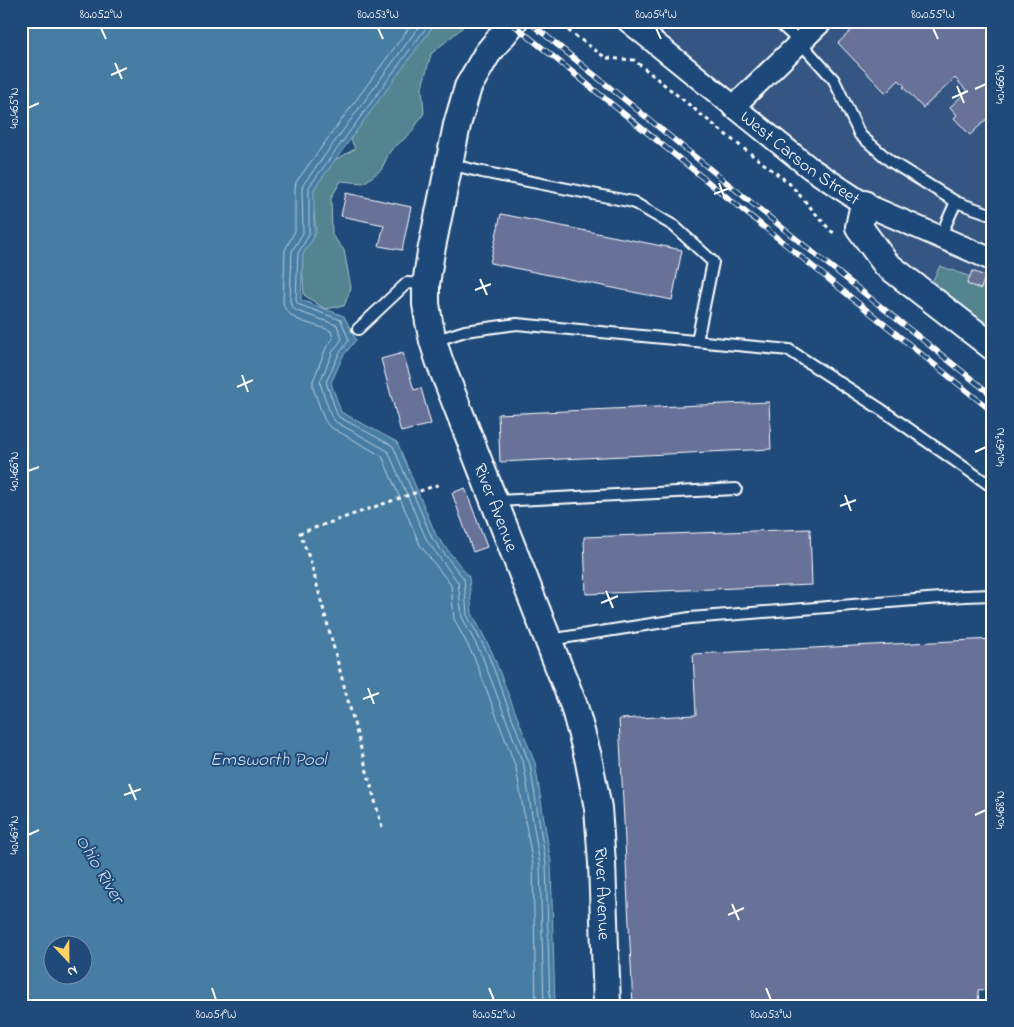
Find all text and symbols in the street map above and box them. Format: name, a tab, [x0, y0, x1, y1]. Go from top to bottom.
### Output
text: 80.052°W	[80, 6, 122, 24]
text: 80.053°W	[357, 6, 399, 24]
text: 80.054°W	[635, 6, 677, 24]
text: 80.055°W	[911, 6, 955, 24]
text: 40.466°N	[992, 64, 1010, 104]
text: 40.465°N	[6, 88, 24, 128]
street label: West Carson Street	[734, 105, 865, 213]
text: 40.467°N	[992, 427, 1010, 467]
text: 40.466°N	[6, 451, 24, 491]
street label: River Avenue	[466, 460, 524, 557]
water label: Emsworth Pool	[210, 747, 329, 774]
text: 40.468°N	[992, 791, 1010, 829]
text: 40.467°N	[6, 815, 24, 855]
water label: Ohio River	[68, 830, 131, 911]
street label: River Avenue	[586, 847, 616, 941]
north arrow	[42, 934, 92, 984]
text: N	[64, 959, 81, 982]
text: 80.051°W	[196, 1006, 236, 1024]
text: 80.052°W	[473, 1006, 515, 1024]
text: 80.053°W	[750, 1006, 792, 1024]

